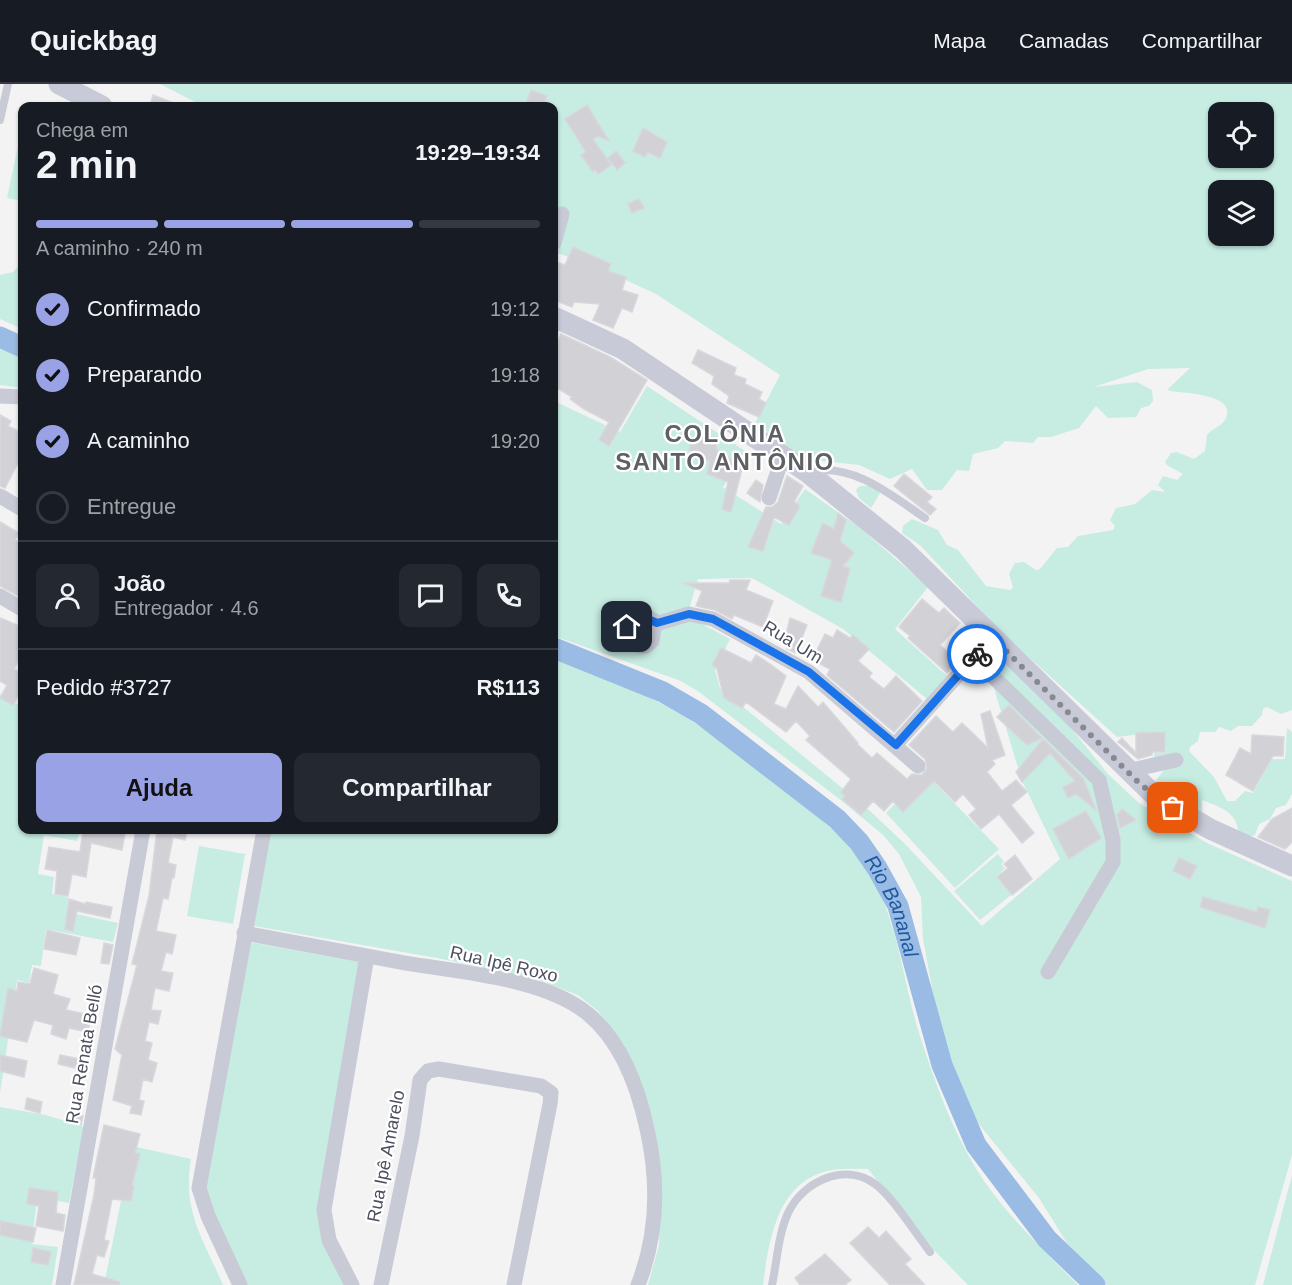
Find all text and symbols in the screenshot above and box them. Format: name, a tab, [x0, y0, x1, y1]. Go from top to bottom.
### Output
text: Quickbag	[30, 25, 158, 56]
text: Mapa	[933, 29, 986, 52]
text: Camadas	[1019, 29, 1109, 52]
text: Compartilhar	[1142, 29, 1262, 52]
map controls	[1208, 102, 1274, 246]
button: locate	[1208, 102, 1274, 168]
text: Chega em	[36, 119, 128, 141]
text: 19:29–19:34	[415, 140, 540, 165]
text: 2 min	[36, 143, 138, 186]
button: layers	[1208, 180, 1274, 246]
text: A caminho · 240 m	[36, 237, 203, 259]
icon: check	[36, 293, 69, 326]
text: Confirmado	[87, 296, 201, 321]
text: 19:12	[490, 298, 540, 320]
icon: check	[36, 359, 69, 392]
text: Preparando	[87, 362, 202, 387]
text: 19:18	[490, 364, 540, 386]
district label: COLÔNIA SANTO ANTÔNIO	[615, 420, 835, 475]
icon: check	[36, 425, 69, 458]
text: A caminho	[87, 428, 190, 453]
text: 19:20	[490, 430, 540, 452]
text: Entregue	[87, 494, 176, 519]
button: person	[36, 564, 99, 627]
button: chat	[399, 564, 462, 627]
button: phone	[477, 564, 540, 627]
text: João	[114, 571, 165, 596]
text: Entregador · 4.6	[114, 597, 259, 619]
pin	[601, 601, 652, 652]
icon: home	[610, 610, 643, 643]
street label: Rua Um	[760, 616, 826, 668]
courier	[947, 624, 1007, 684]
icon: bike	[961, 638, 994, 671]
text: Pedido #3727	[36, 675, 172, 700]
text: R$113	[476, 675, 540, 700]
button: Ajuda	[36, 753, 282, 822]
button: Compartilhar	[294, 753, 540, 822]
pin	[1147, 782, 1198, 833]
icon: bag	[1156, 791, 1189, 824]
water label: Rio Bananal	[860, 851, 923, 960]
street label: Rua Ipê Roxo	[448, 942, 560, 986]
street label: Rua Renata Belló	[62, 983, 106, 1125]
street label: Rua Ipê Amarelo	[363, 1088, 409, 1224]

